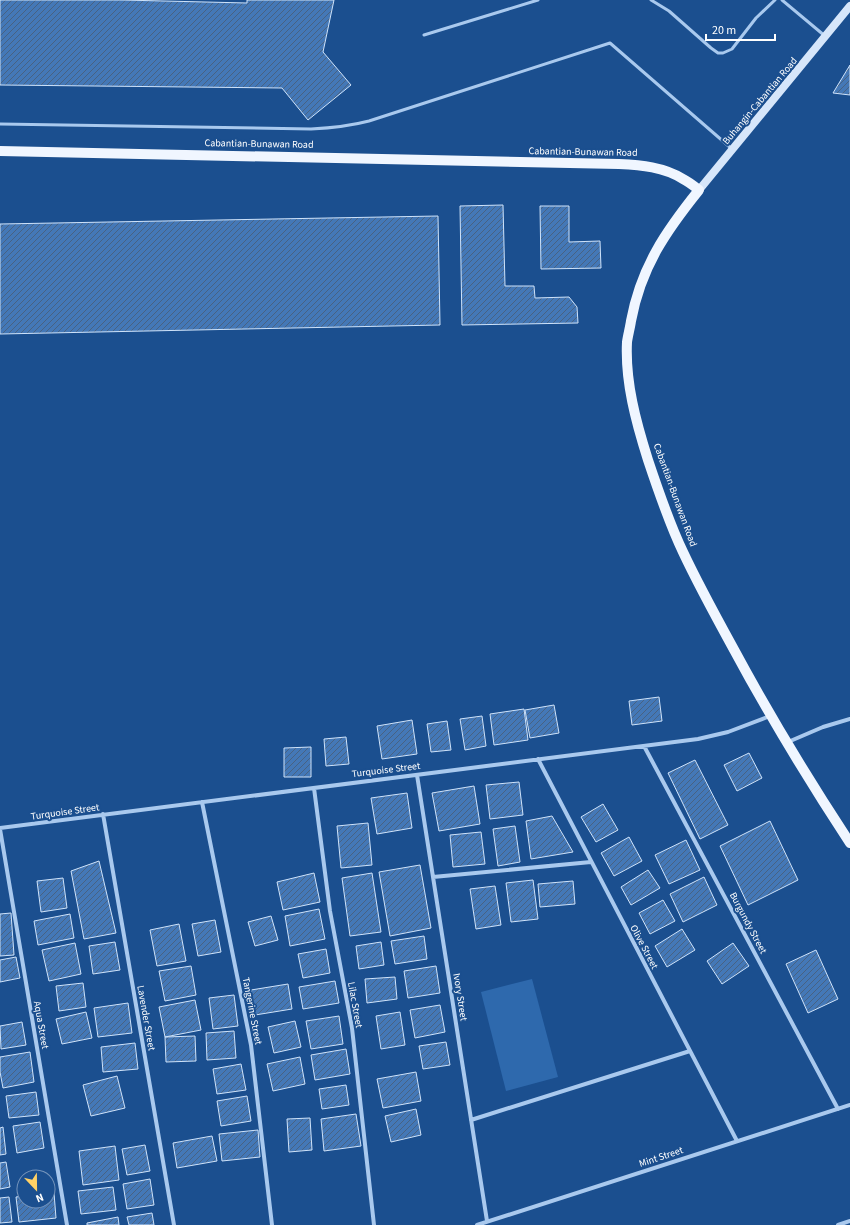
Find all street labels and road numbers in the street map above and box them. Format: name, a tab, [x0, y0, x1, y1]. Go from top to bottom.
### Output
street label: Buhangin-Cabantian Road	[719, 54, 801, 148]
street label: Cabantian-Bunawan Road	[204, 136, 314, 152]
street label: Cabantian-Bunawan Road	[528, 144, 638, 160]
street label: Cabantian-Bunawan Road	[650, 441, 700, 549]
street label: Turquoise Street	[351, 759, 422, 781]
street label: Turquoise Street	[30, 800, 101, 824]
street label: Burgundy Street	[726, 890, 770, 957]
street label: Olive Street	[626, 922, 662, 972]
street label: Ivory Street	[449, 972, 471, 1022]
street label: Tangerine Street	[239, 976, 266, 1047]
street label: Lilac Street	[344, 981, 366, 1030]
street label: Lavender Street	[133, 984, 159, 1052]
street label: Aqua Street	[30, 1000, 52, 1051]
street label: Mint Street	[637, 1143, 685, 1171]

